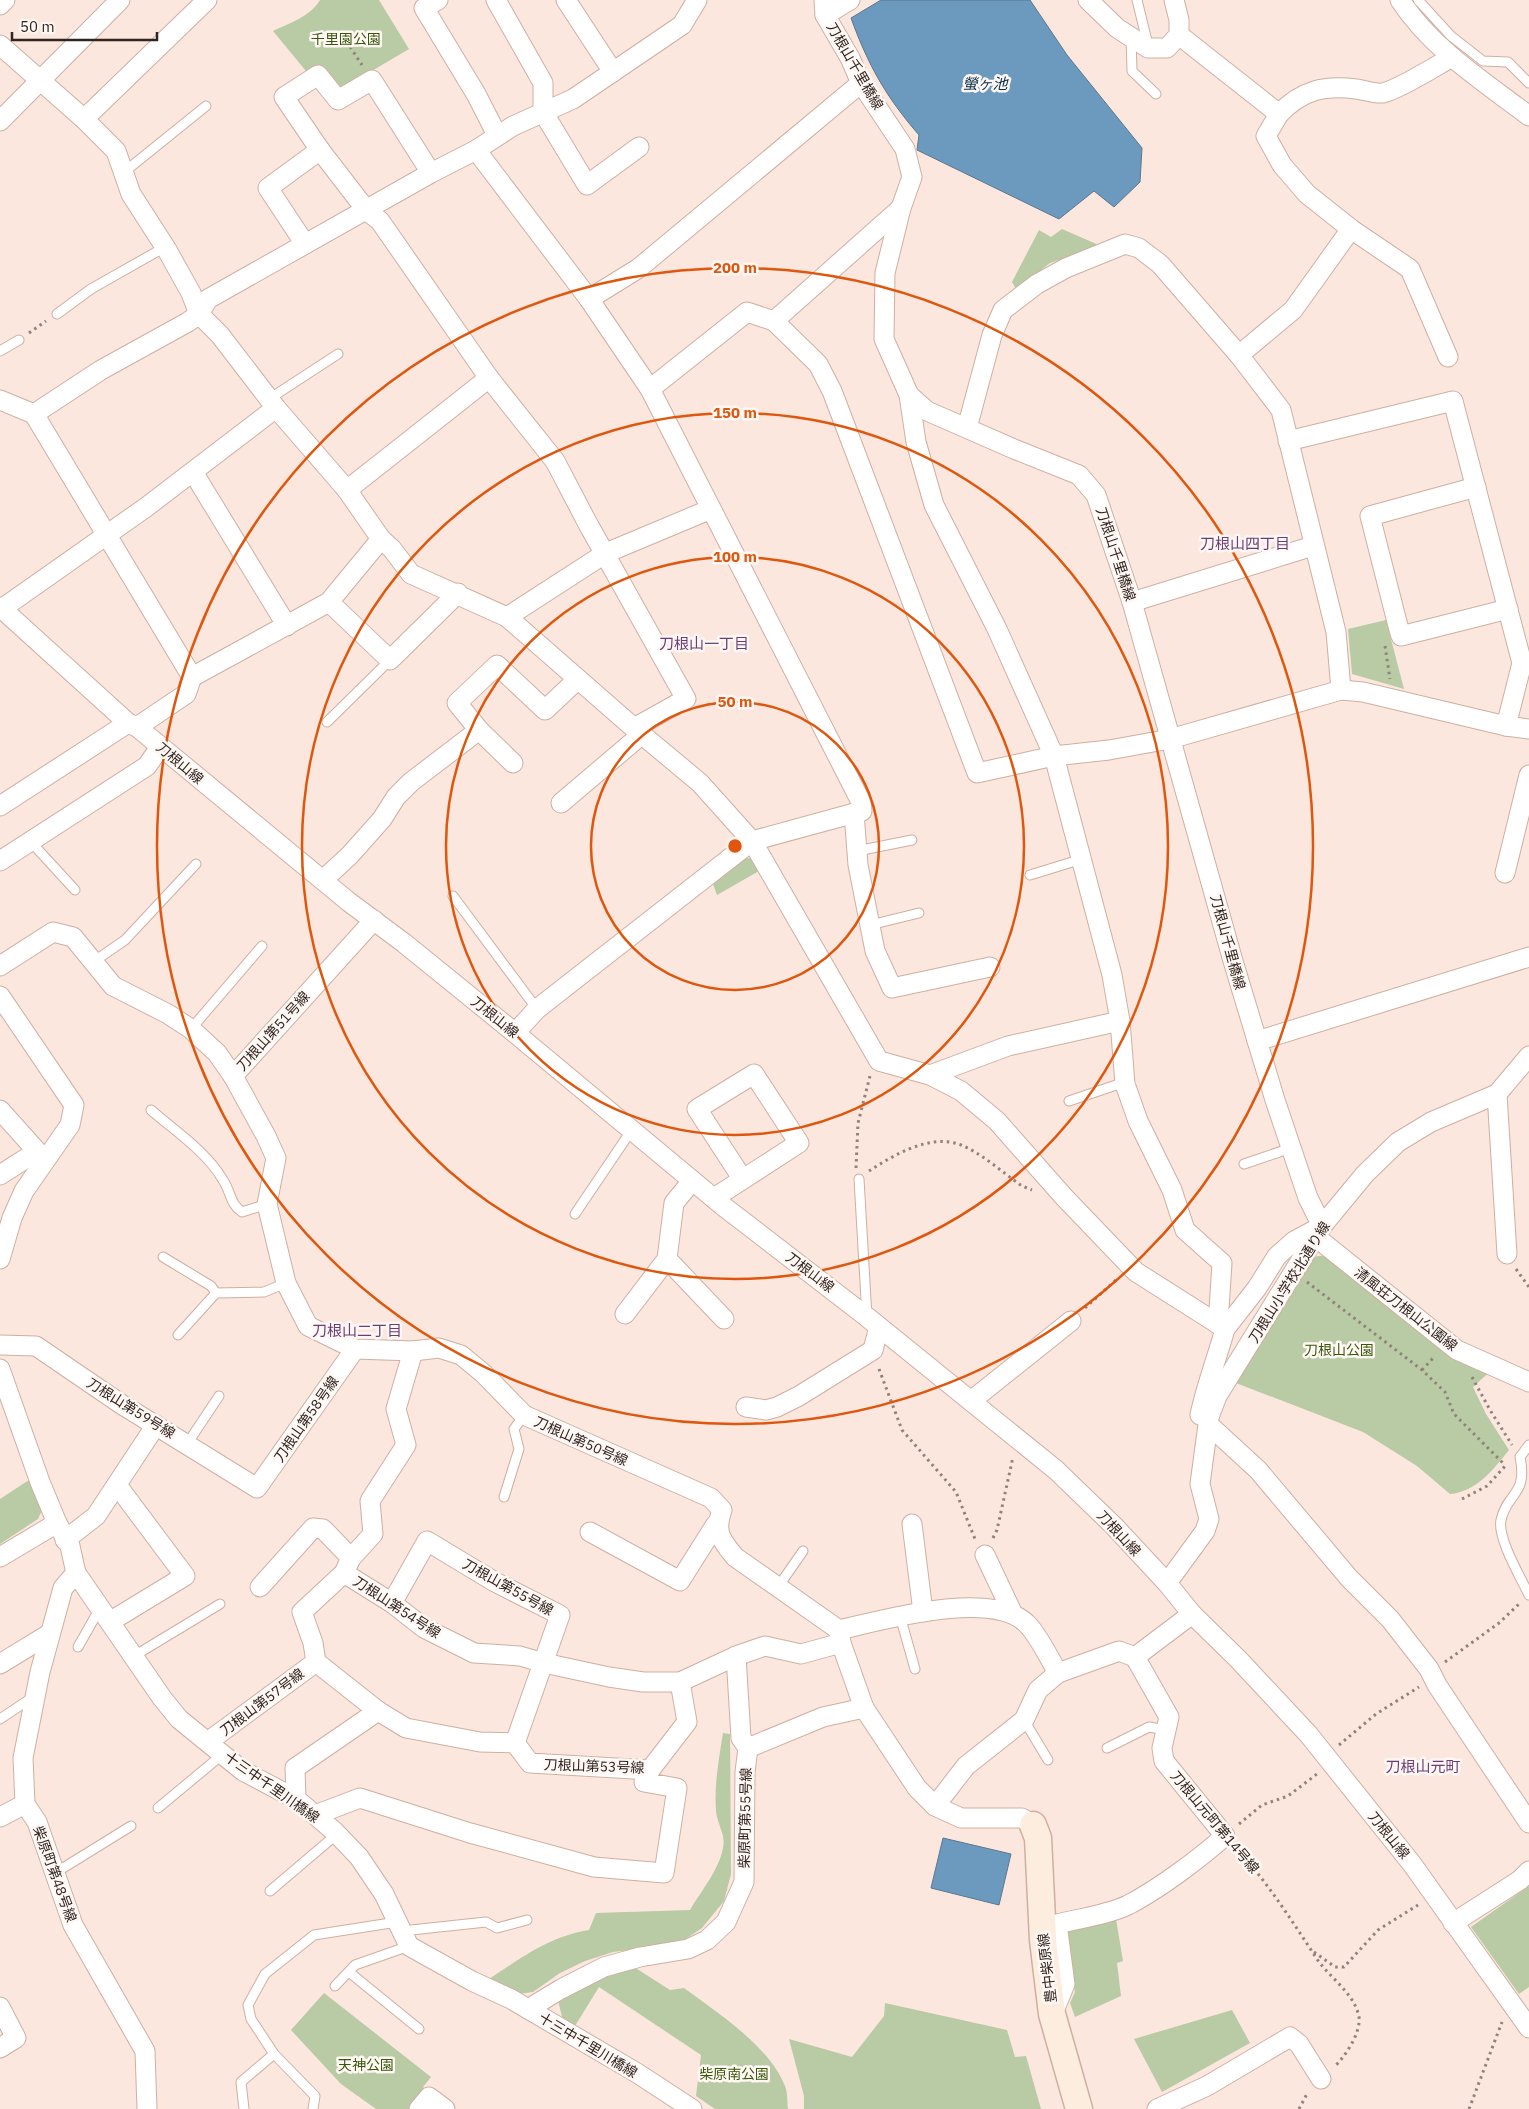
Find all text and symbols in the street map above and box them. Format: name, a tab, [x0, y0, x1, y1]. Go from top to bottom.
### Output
scale bar	[12, 10, 158, 42]
text: 50 m	[20, 17, 55, 36]
street label: 刀根山千里橋線	[823, 19, 887, 113]
park label: 千里園公園	[311, 30, 381, 48]
water label: 螢ヶ池	[962, 74, 1009, 93]
text: 200 m	[713, 258, 757, 277]
text: 150 m	[713, 403, 757, 422]
street label: 刀根山千里橋線	[1092, 505, 1140, 603]
district label: 刀根山四丁目	[1200, 534, 1290, 553]
text: 100 m	[713, 547, 757, 566]
district label: 刀根山一丁目	[659, 634, 749, 653]
text: 50 m	[718, 692, 752, 711]
street label: 刀根山線	[153, 738, 207, 788]
centre of rings	[726, 837, 744, 855]
street label: 刀根山千里橋線	[1207, 892, 1249, 992]
street label: 刀根山第51号線	[233, 988, 313, 1074]
street label: 刀根山線	[468, 992, 522, 1042]
street label: 刀根山小学校北通り線	[1244, 1218, 1334, 1346]
street label: 刀根山線	[782, 1248, 838, 1296]
street label: 清風荘刀根山公園線	[1351, 1263, 1461, 1355]
district label: 刀根山二丁目	[312, 1321, 402, 1340]
park label: 刀根山公園	[1304, 1341, 1374, 1359]
street label: 刀根山第58号線	[270, 1373, 342, 1465]
street label: 刀根山第59号線	[83, 1374, 179, 1442]
street label: 刀根山第50号線	[531, 1412, 631, 1470]
street label: 刀根山線	[1093, 1506, 1145, 1560]
street label: 刀根山第55号線	[460, 1555, 556, 1619]
street label: 刀根山第54号線	[350, 1572, 444, 1642]
street label: 刀根山第57号線	[216, 1664, 308, 1740]
street label: 十三中千里川橋線	[221, 1748, 323, 1826]
street label: 刀根山第53号線	[543, 1755, 645, 1777]
district label: 刀根山元町	[1385, 1757, 1461, 1776]
street label: 柴原町第55号線	[735, 1767, 755, 1869]
street label: 刀根山元町第14号線	[1167, 1767, 1263, 1877]
street label: 刀根山線	[1364, 1808, 1414, 1862]
street label: 柴原町第48号線	[29, 1824, 81, 1924]
street label: 豊中柴原線	[1034, 1932, 1060, 2004]
street label: 十三中千里川橋線	[535, 2008, 641, 2082]
park label: 天神公園	[338, 2056, 394, 2074]
park label: 柴原南公園	[699, 2065, 769, 2083]

